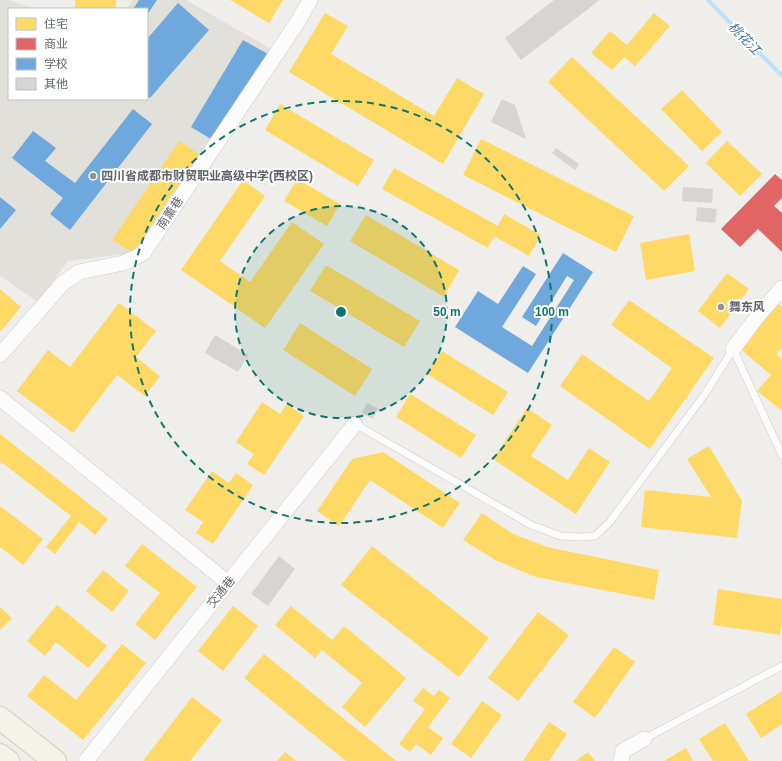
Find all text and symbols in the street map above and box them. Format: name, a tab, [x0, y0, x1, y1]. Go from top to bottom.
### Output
legend	[8, 8, 148, 100]
text: 住宅	[44, 17, 68, 31]
water label: 桃花江	[726, 19, 765, 59]
text: 商业	[44, 37, 68, 51]
text: 学校	[44, 57, 68, 71]
text: 其他	[44, 77, 68, 91]
place label: 四川省成都市财贸职业高级中学(西校区)	[101, 169, 313, 183]
marker: 四川省成都市财贸职业高级中学(西校区)	[88, 171, 98, 181]
street label: 南薰巷	[154, 194, 186, 232]
place label: 舞东风	[729, 300, 765, 314]
marker: 舞东风	[716, 302, 726, 312]
centre of rings	[334, 305, 348, 319]
text: 50 m	[433, 305, 461, 319]
text: 100 m	[535, 305, 569, 319]
street label: 交通巷	[204, 574, 238, 610]

